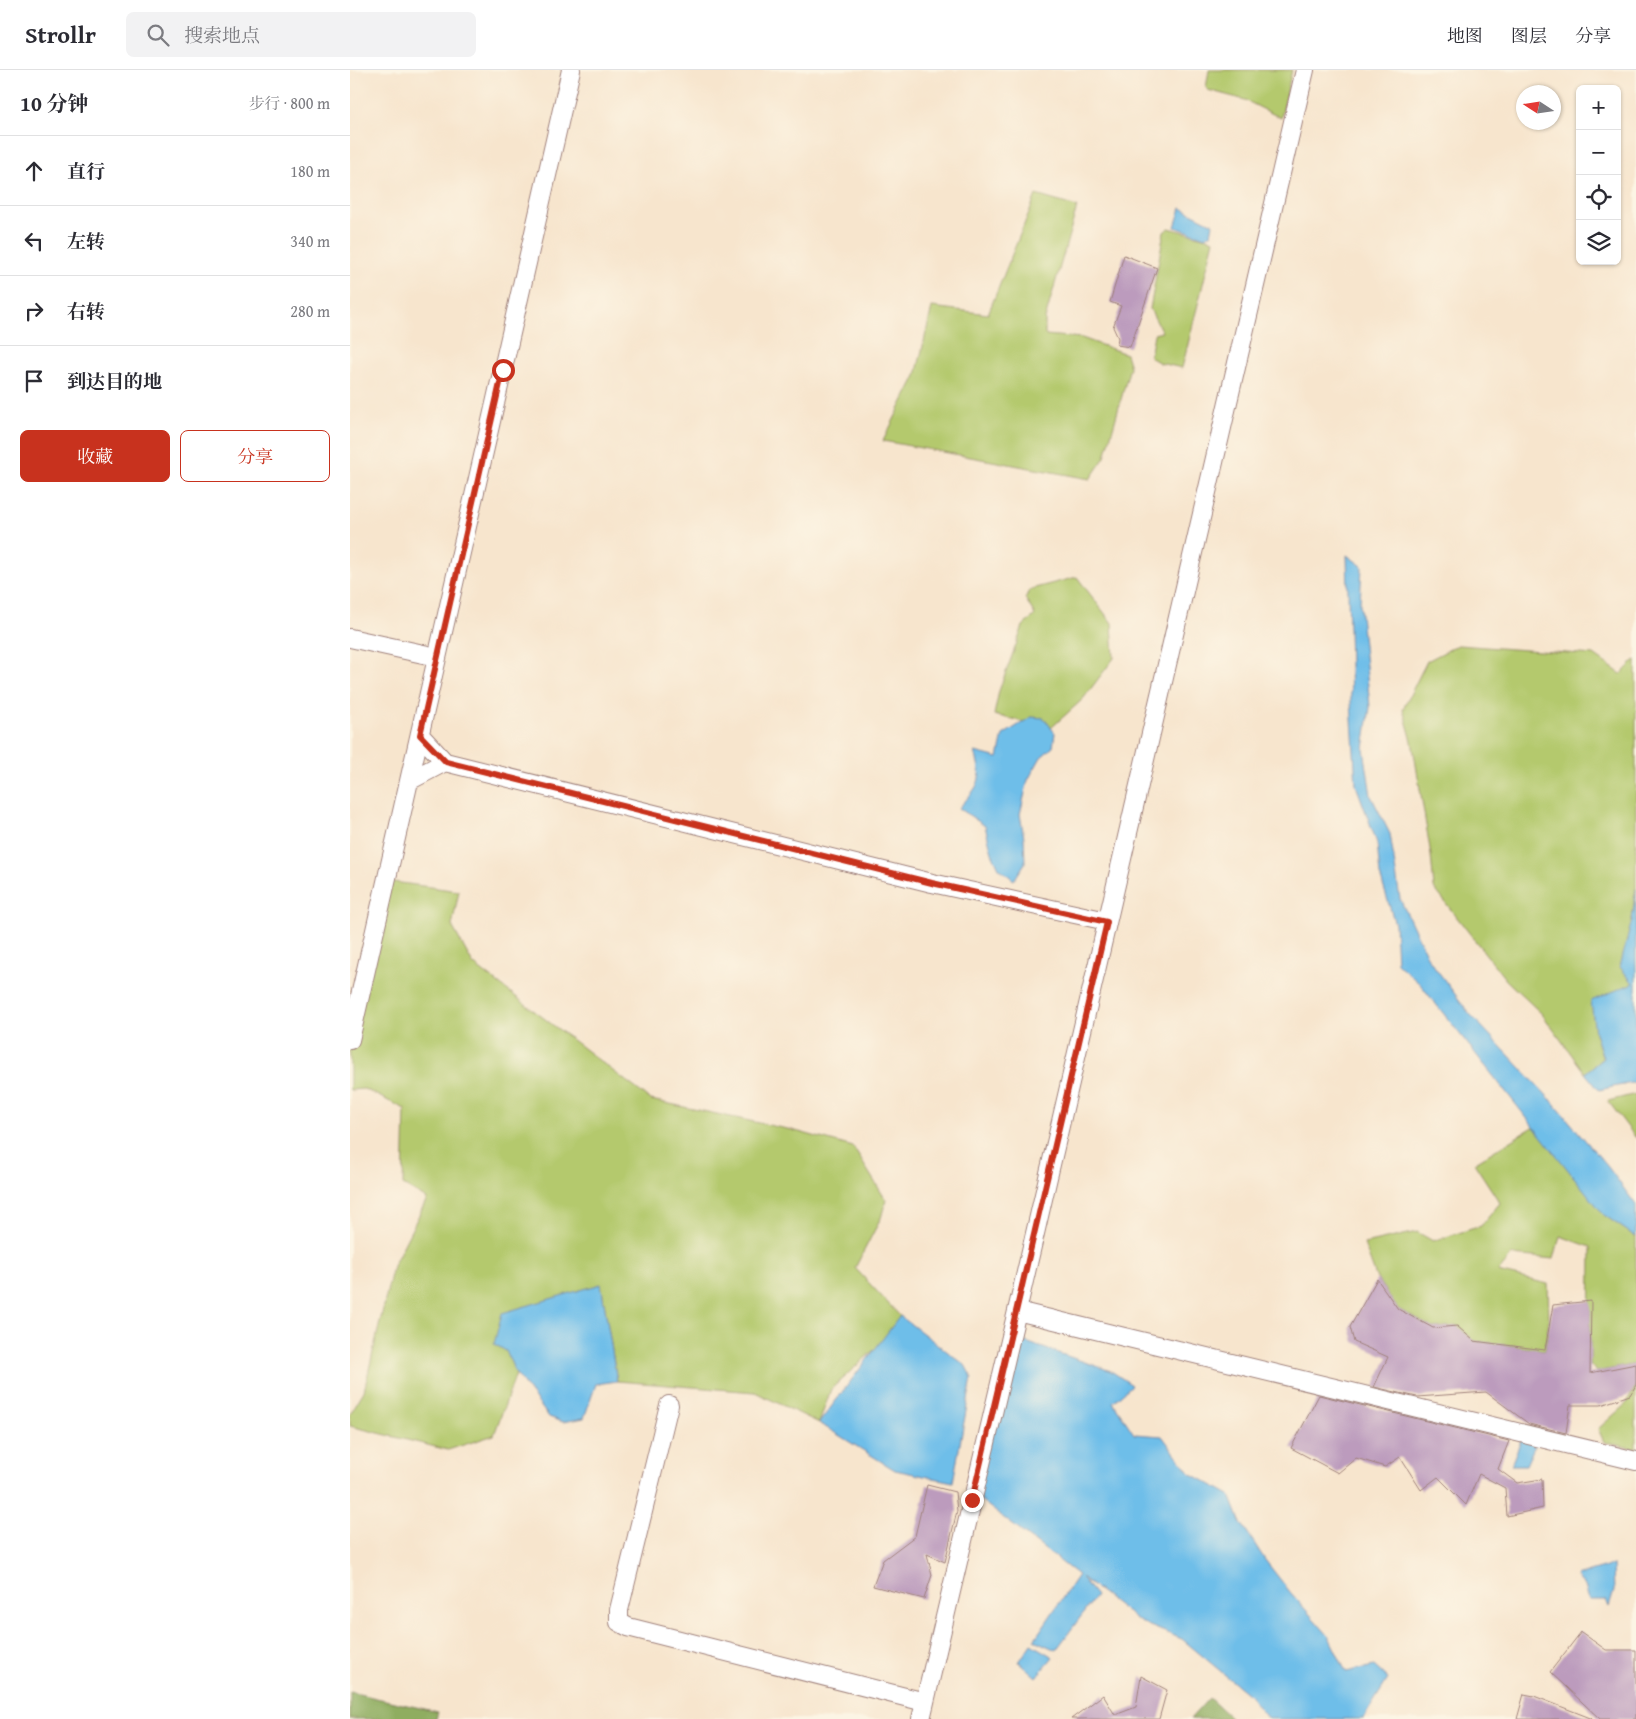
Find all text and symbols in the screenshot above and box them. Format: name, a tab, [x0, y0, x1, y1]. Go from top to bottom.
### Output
search box	[126, 12, 476, 57]
text: Strollr	[25, 17, 96, 52]
icon: search	[144, 21, 172, 49]
text: 搜索地点	[184, 21, 260, 49]
text: 地图	[1447, 22, 1483, 49]
text: 图层	[1511, 22, 1547, 49]
text: 分享	[1575, 22, 1611, 49]
north arrow	[1516, 85, 1561, 130]
map controls	[1576, 85, 1621, 265]
button: +	[1576, 85, 1621, 130]
text: 10 分钟	[20, 88, 88, 119]
text: 步行 · 800 m	[249, 91, 330, 115]
button: −	[1576, 130, 1621, 175]
icon: ahead	[20, 157, 48, 185]
text: 直行	[67, 157, 105, 185]
text: 180 m	[290, 159, 330, 183]
button: locate	[1576, 175, 1621, 220]
button: layers	[1576, 220, 1621, 265]
icon: left	[20, 227, 48, 255]
text: 左转	[67, 227, 105, 255]
text: 340 m	[290, 229, 330, 253]
icon: right	[20, 297, 48, 325]
text: 右转	[67, 297, 105, 325]
text: 280 m	[290, 299, 330, 323]
route start	[492, 359, 515, 382]
icon: arrive	[20, 367, 48, 395]
text: 到达目的地	[67, 367, 162, 395]
button: 收藏	[20, 430, 170, 482]
button: 分享	[180, 430, 330, 482]
route end	[961, 1489, 984, 1512]

